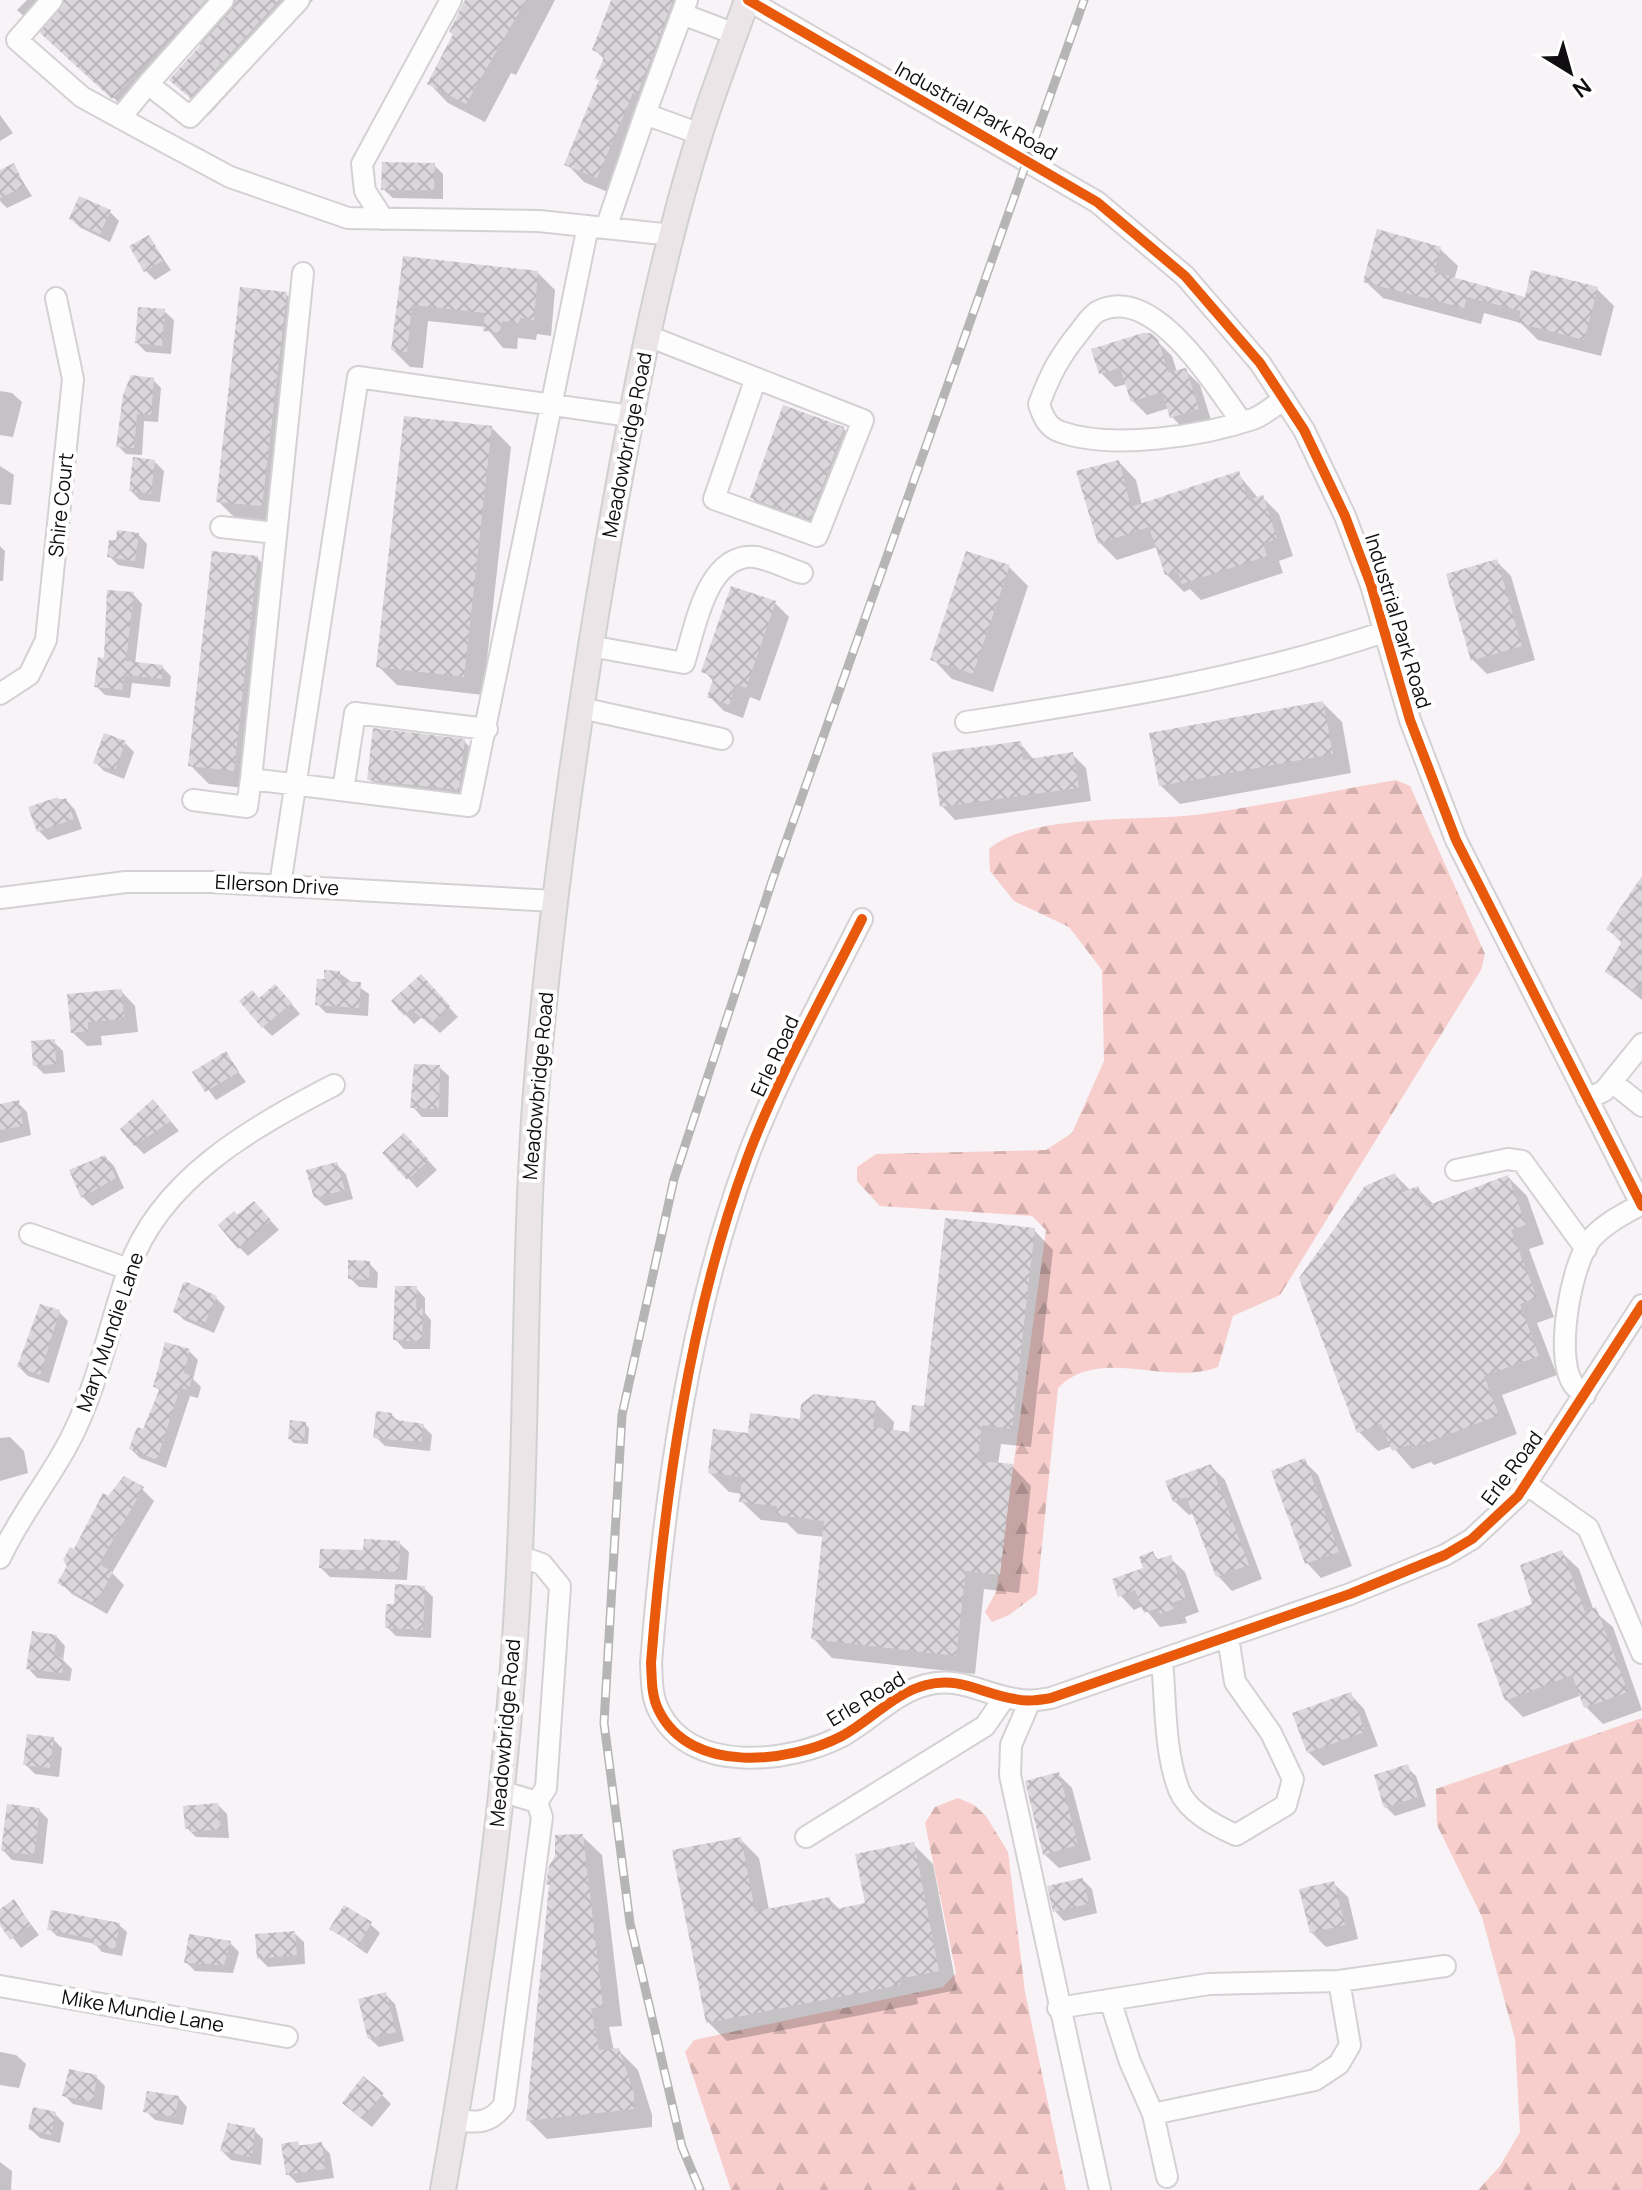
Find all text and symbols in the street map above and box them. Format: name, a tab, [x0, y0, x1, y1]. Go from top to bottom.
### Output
north arrow	[1530, 32, 1610, 112]
street label: Industrial Park Road	[890, 55, 1062, 166]
text: N	[1567, 71, 1597, 105]
street label: Meadowbridge Road	[595, 350, 658, 540]
street label: Shire Court	[42, 451, 79, 558]
street label: Industrial Park Road	[1359, 530, 1438, 712]
street label: Ellerson Drive	[214, 868, 340, 901]
street label: Meadowbridge Road	[516, 991, 559, 1181]
street label: Erle Road	[744, 1011, 805, 1101]
street label: Mary Mundie Lane	[70, 1248, 149, 1415]
street label: Erle Road	[1475, 1425, 1548, 1510]
street label: Meadowbridge Road	[483, 1638, 526, 1828]
street label: Erle Road	[822, 1665, 910, 1732]
street label: Mike Mundie Lane	[60, 1983, 226, 2038]

